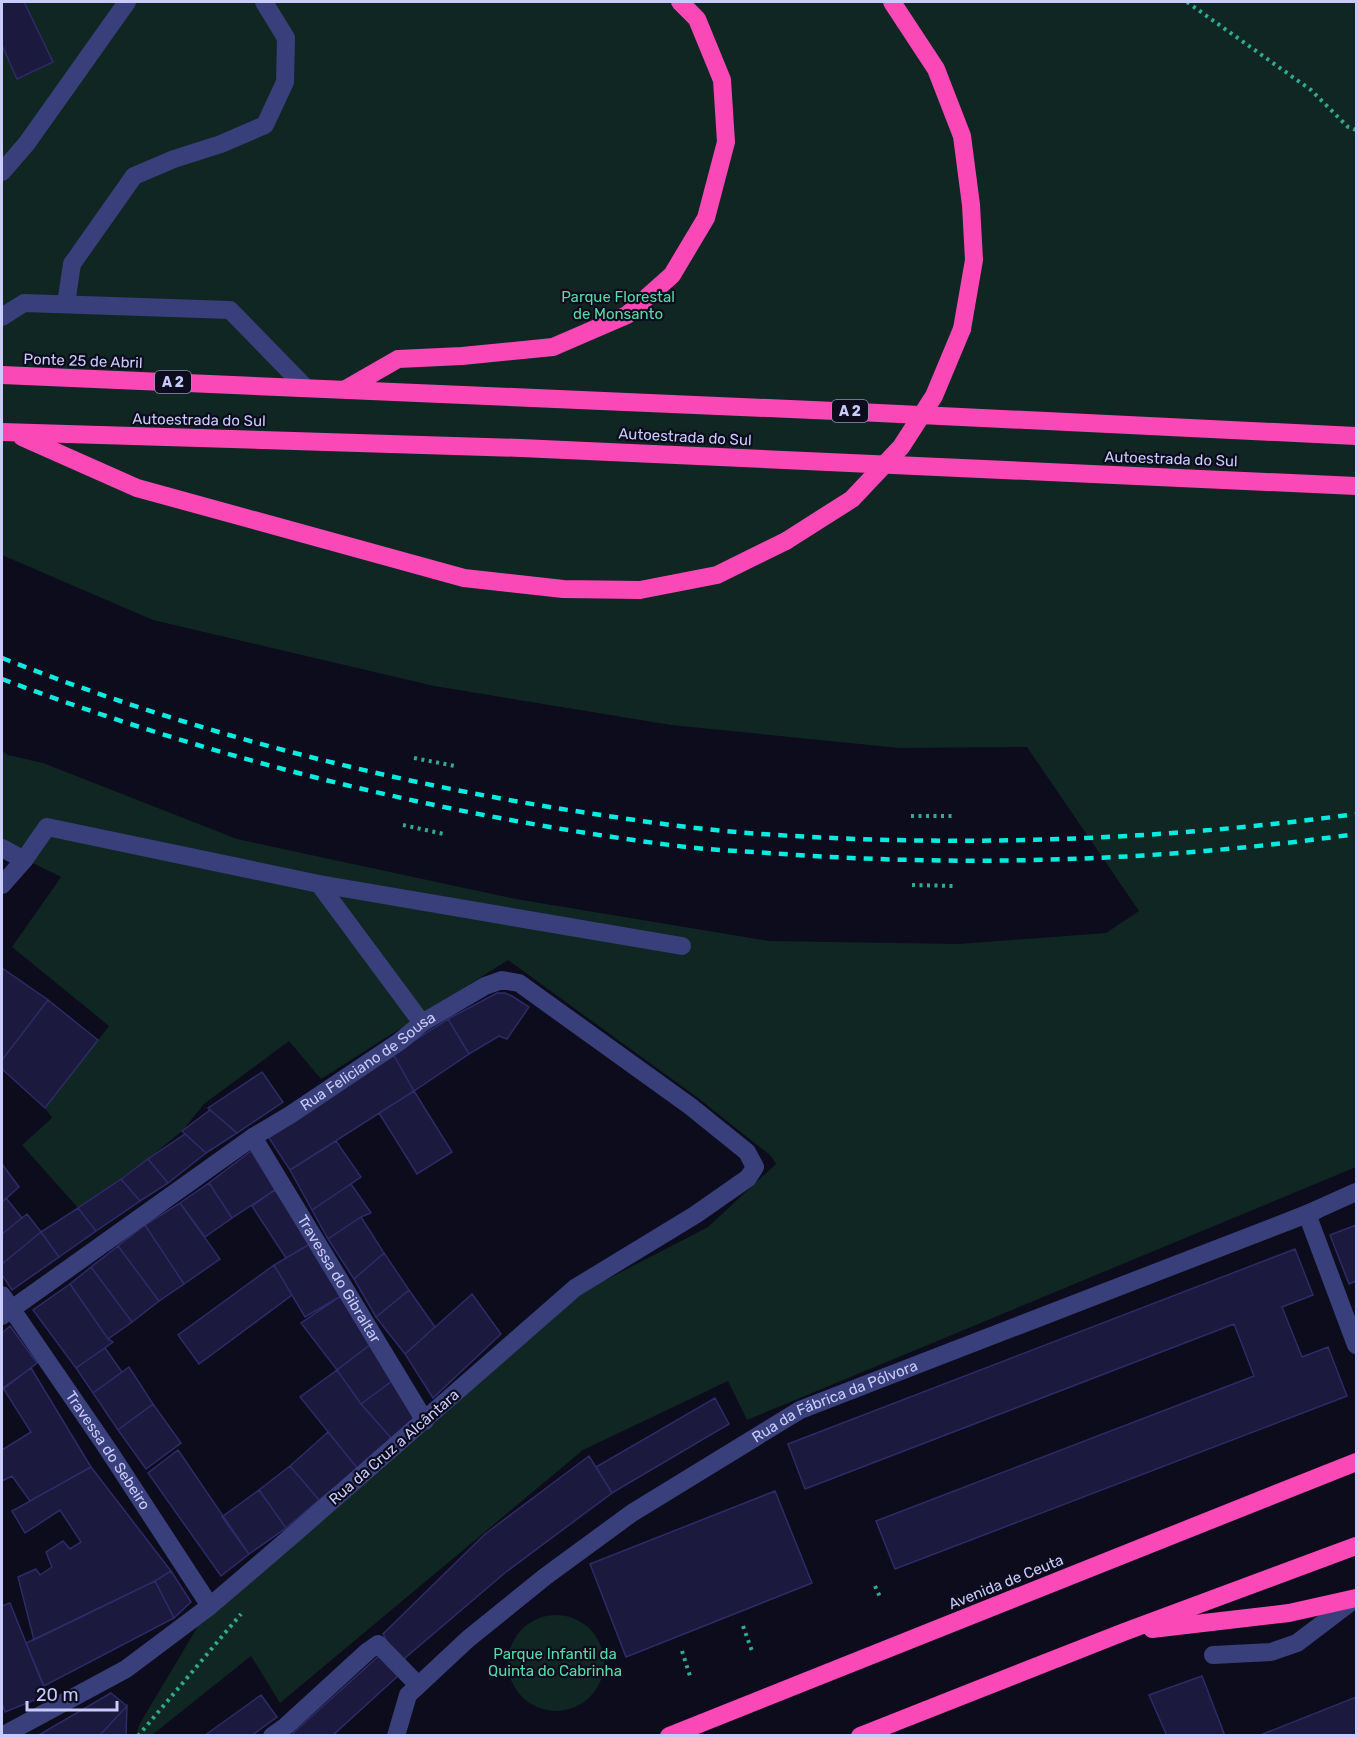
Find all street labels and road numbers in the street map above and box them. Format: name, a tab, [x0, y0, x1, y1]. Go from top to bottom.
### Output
street label: Ponte 25 de Abril	[23, 350, 143, 372]
road number: A 2	[155, 371, 191, 393]
road number: A 2	[832, 400, 868, 422]
street label: Autoestrada do Sul	[132, 410, 266, 430]
street label: Autoestrada do Sul	[618, 425, 752, 449]
street label: Autoestrada do Sul	[1104, 448, 1238, 470]
street label: Rua Feliciano de Sousa	[297, 1008, 439, 1115]
street label: Travessa do Gibraltar	[293, 1212, 385, 1346]
street label: Rua da Fábrica da Pólvora	[749, 1356, 920, 1446]
street label: Rua da Cruz a Alcântara	[325, 1386, 463, 1508]
street label: Travessa do Sebeiro	[62, 1388, 154, 1513]
street label: Avenida de Ceuta	[946, 1551, 1066, 1613]

